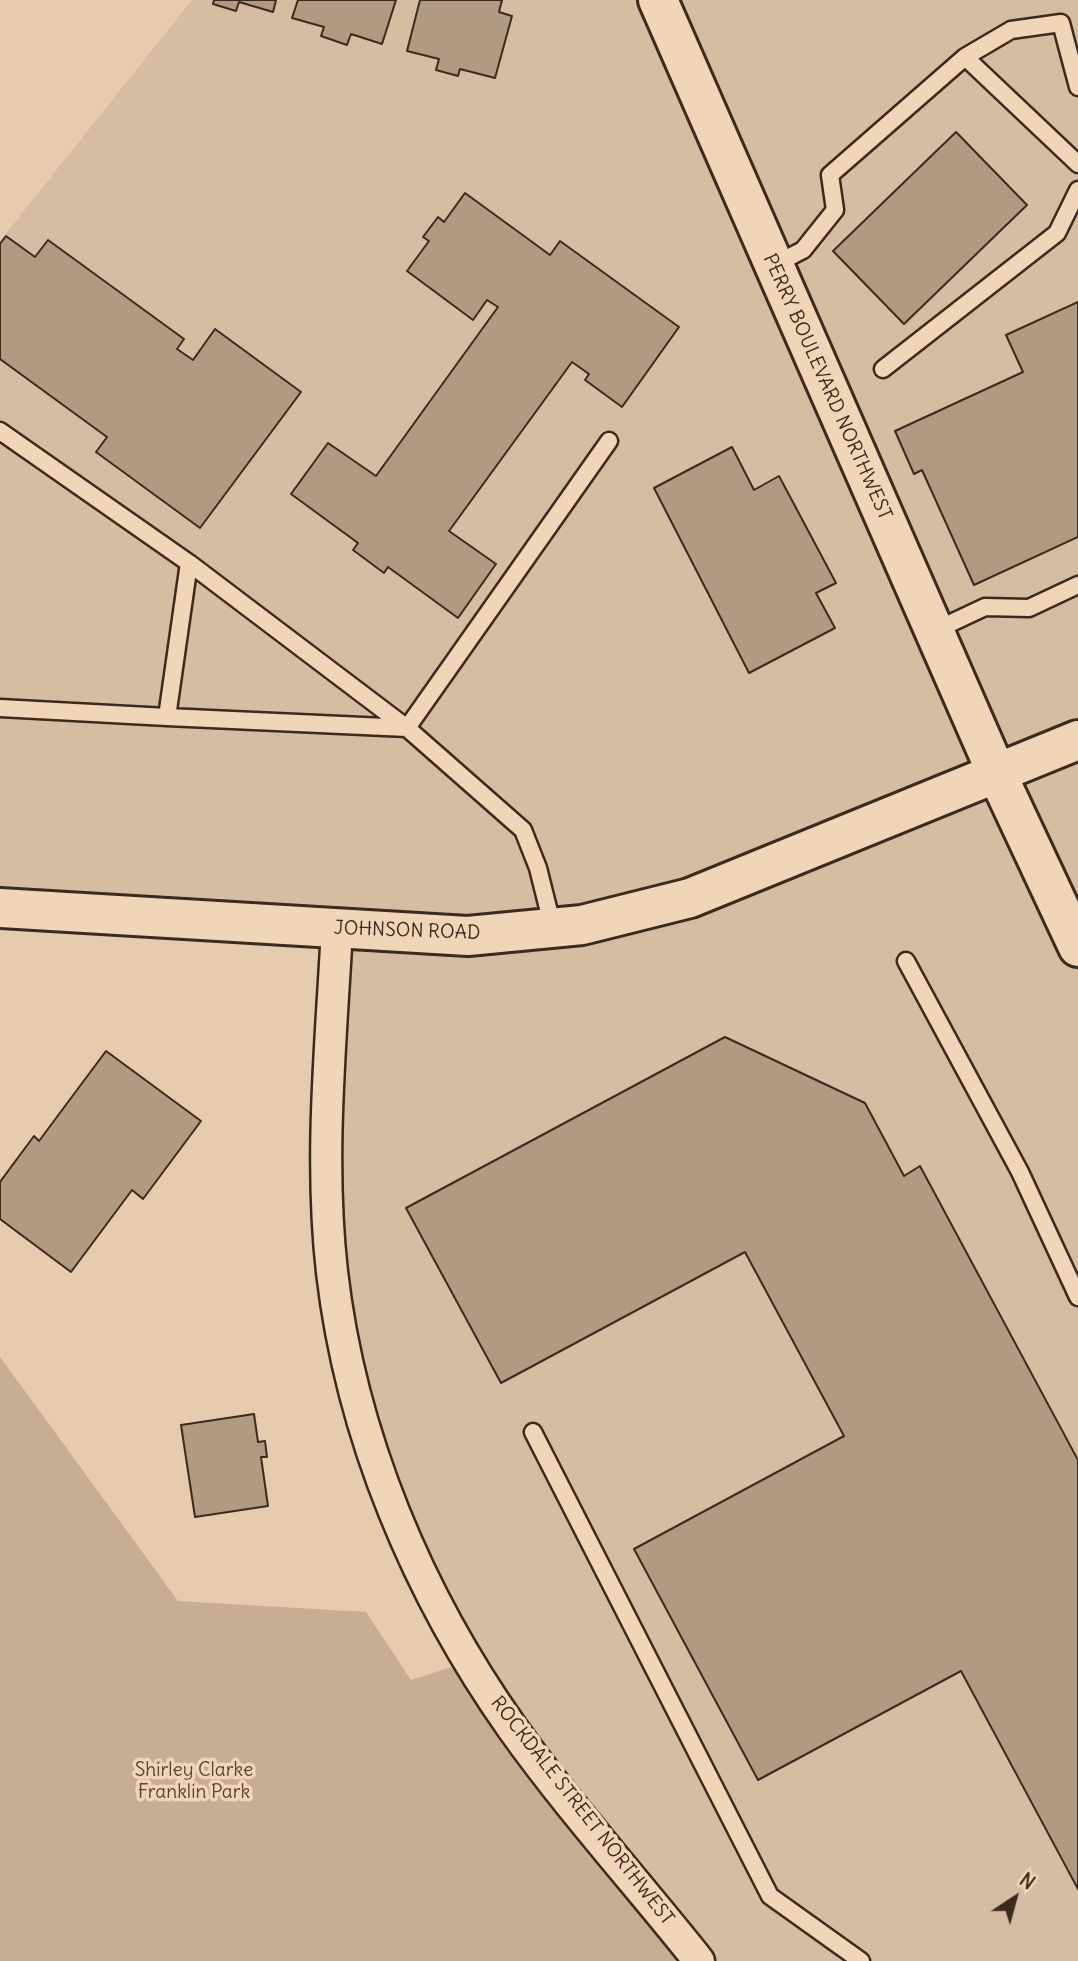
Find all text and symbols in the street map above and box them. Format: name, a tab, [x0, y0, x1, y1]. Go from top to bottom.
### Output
street label: PERRY BOULEVARD NORTHWEST	[758, 250, 896, 524]
street label: JOHNSON ROAD	[333, 917, 481, 945]
street label: ROCKDALE STREET NORTHWEST	[486, 1692, 678, 1930]
park label: Shirley Clarke Franklin Park	[135, 1760, 253, 1804]
north arrow	[980, 1863, 1050, 1933]
text: N	[1015, 1867, 1040, 1895]

